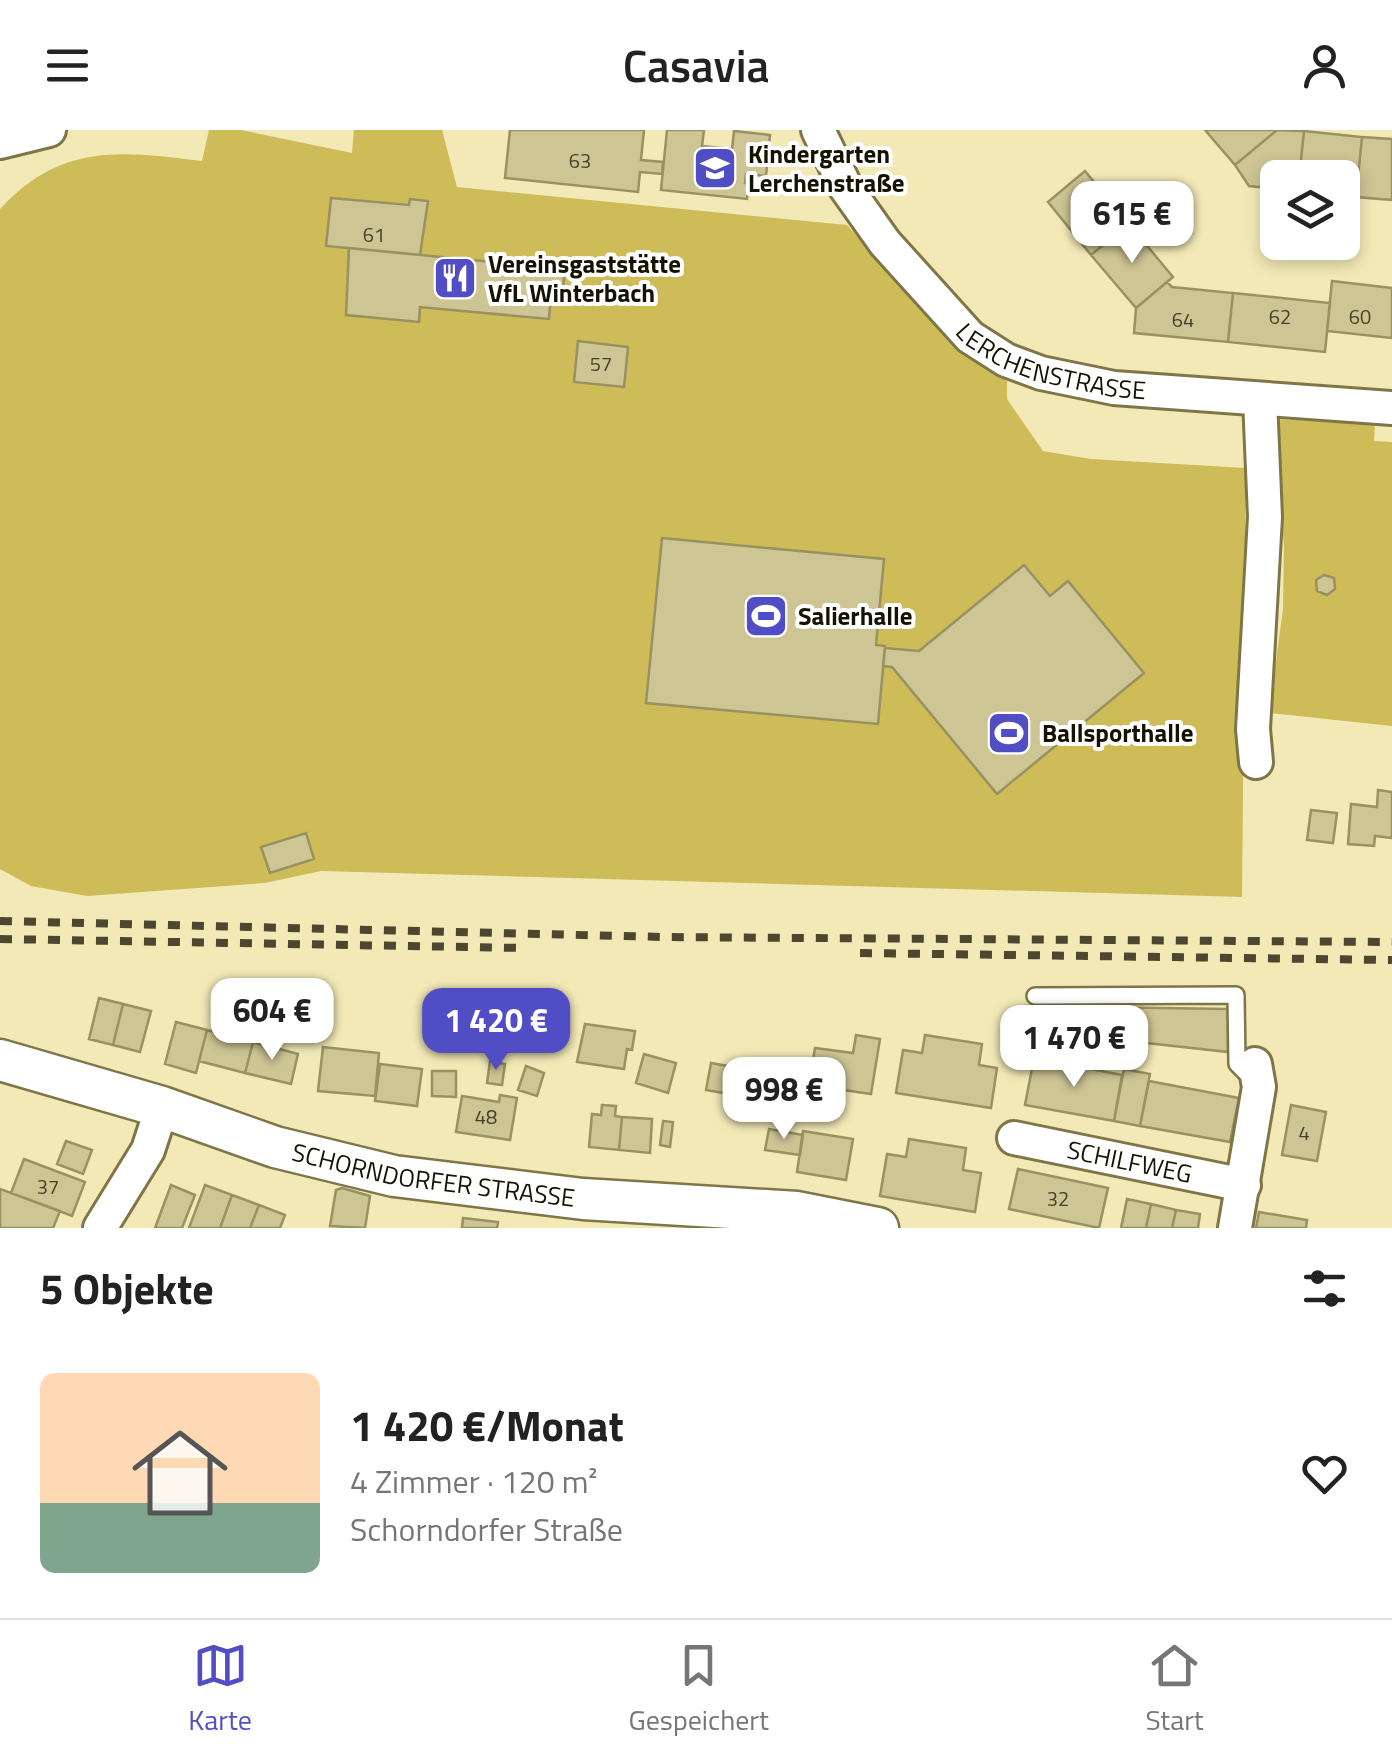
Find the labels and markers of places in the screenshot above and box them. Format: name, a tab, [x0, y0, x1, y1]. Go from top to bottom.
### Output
place label: Kindergarten Lerchenstraße	[748, 135, 904, 202]
school or university icon: Kindergarten Lerchenstraße	[692, 145, 738, 191]
pin: 615 €	[1062, 181, 1202, 266]
place label: Vereinsgaststätte VfL Winterbach	[488, 245, 681, 312]
restaurant icon: Vereinsgaststätte VfL Winterbach	[432, 255, 478, 301]
sports icon: Salierhalle	[743, 593, 789, 639]
place label: Salierhalle	[798, 597, 912, 635]
sports icon: Ballsporthalle	[986, 710, 1032, 756]
place label: Ballsporthalle	[1042, 714, 1193, 752]
pin: 604 €	[202, 978, 342, 1063]
pin: 1 420 €	[404, 988, 588, 1073]
pin: 1 470 €	[982, 1005, 1166, 1090]
pin: 998 €	[714, 1057, 854, 1142]

